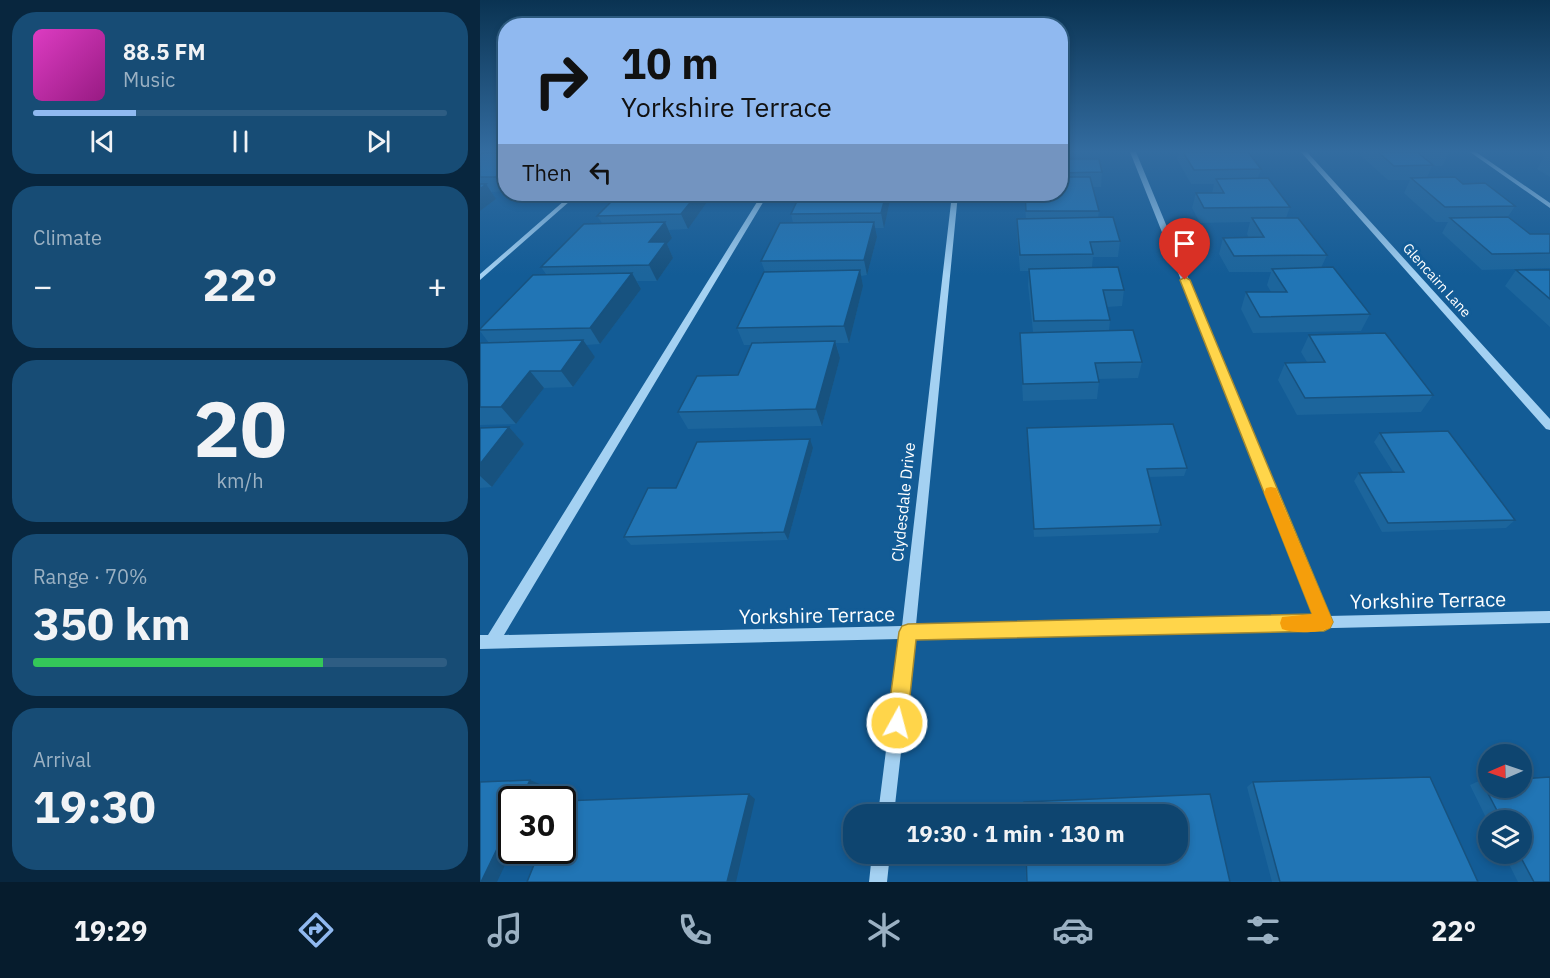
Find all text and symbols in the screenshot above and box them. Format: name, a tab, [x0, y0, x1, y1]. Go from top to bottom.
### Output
text: 10 m	[621, 36, 719, 91]
text: 88.5 FM	[123, 37, 206, 66]
icon: right	[522, 42, 600, 120]
text: Music	[123, 66, 175, 93]
text: Yorkshire Terrace	[621, 89, 832, 124]
icon: previous	[86, 125, 119, 158]
icon: pause	[224, 125, 257, 158]
icon: next	[362, 125, 395, 158]
icon: left	[584, 156, 617, 189]
text: Then	[522, 158, 572, 187]
pin	[1159, 218, 1210, 280]
text: Climate	[33, 224, 102, 251]
icon: arrive	[1168, 227, 1201, 260]
street label: Glencairn Lane	[1399, 239, 1475, 321]
text: 22°	[202, 255, 278, 313]
text: −	[33, 264, 53, 307]
text: +	[427, 264, 447, 307]
text: 20	[193, 377, 287, 478]
street label: Clydesdale Drive	[887, 441, 919, 563]
text: km/h	[216, 467, 264, 494]
text: Range · 70%	[33, 563, 148, 590]
street label: Yorkshire Terrace	[1350, 585, 1506, 615]
text: 350 km	[33, 594, 191, 652]
street label: Yorkshire Terrace	[739, 600, 895, 630]
position arrow	[865, 691, 929, 755]
north arrow	[1478, 744, 1532, 798]
map controls	[1478, 744, 1532, 864]
text: Arrival	[33, 746, 91, 773]
text: 19:30	[33, 777, 156, 835]
speed limit sign: 30	[498, 786, 576, 864]
button: layers	[1478, 810, 1532, 864]
text: 19:30 · 1 min · 130 m	[906, 819, 1125, 848]
icon: directions	[295, 909, 337, 951]
icon: music	[484, 909, 526, 951]
icon: phone	[674, 909, 716, 951]
icon: climate	[863, 909, 905, 951]
icon: car	[1052, 909, 1094, 951]
icon: filters	[1242, 909, 1284, 951]
text: 19:29	[74, 913, 147, 948]
text: 22°	[1431, 913, 1476, 948]

